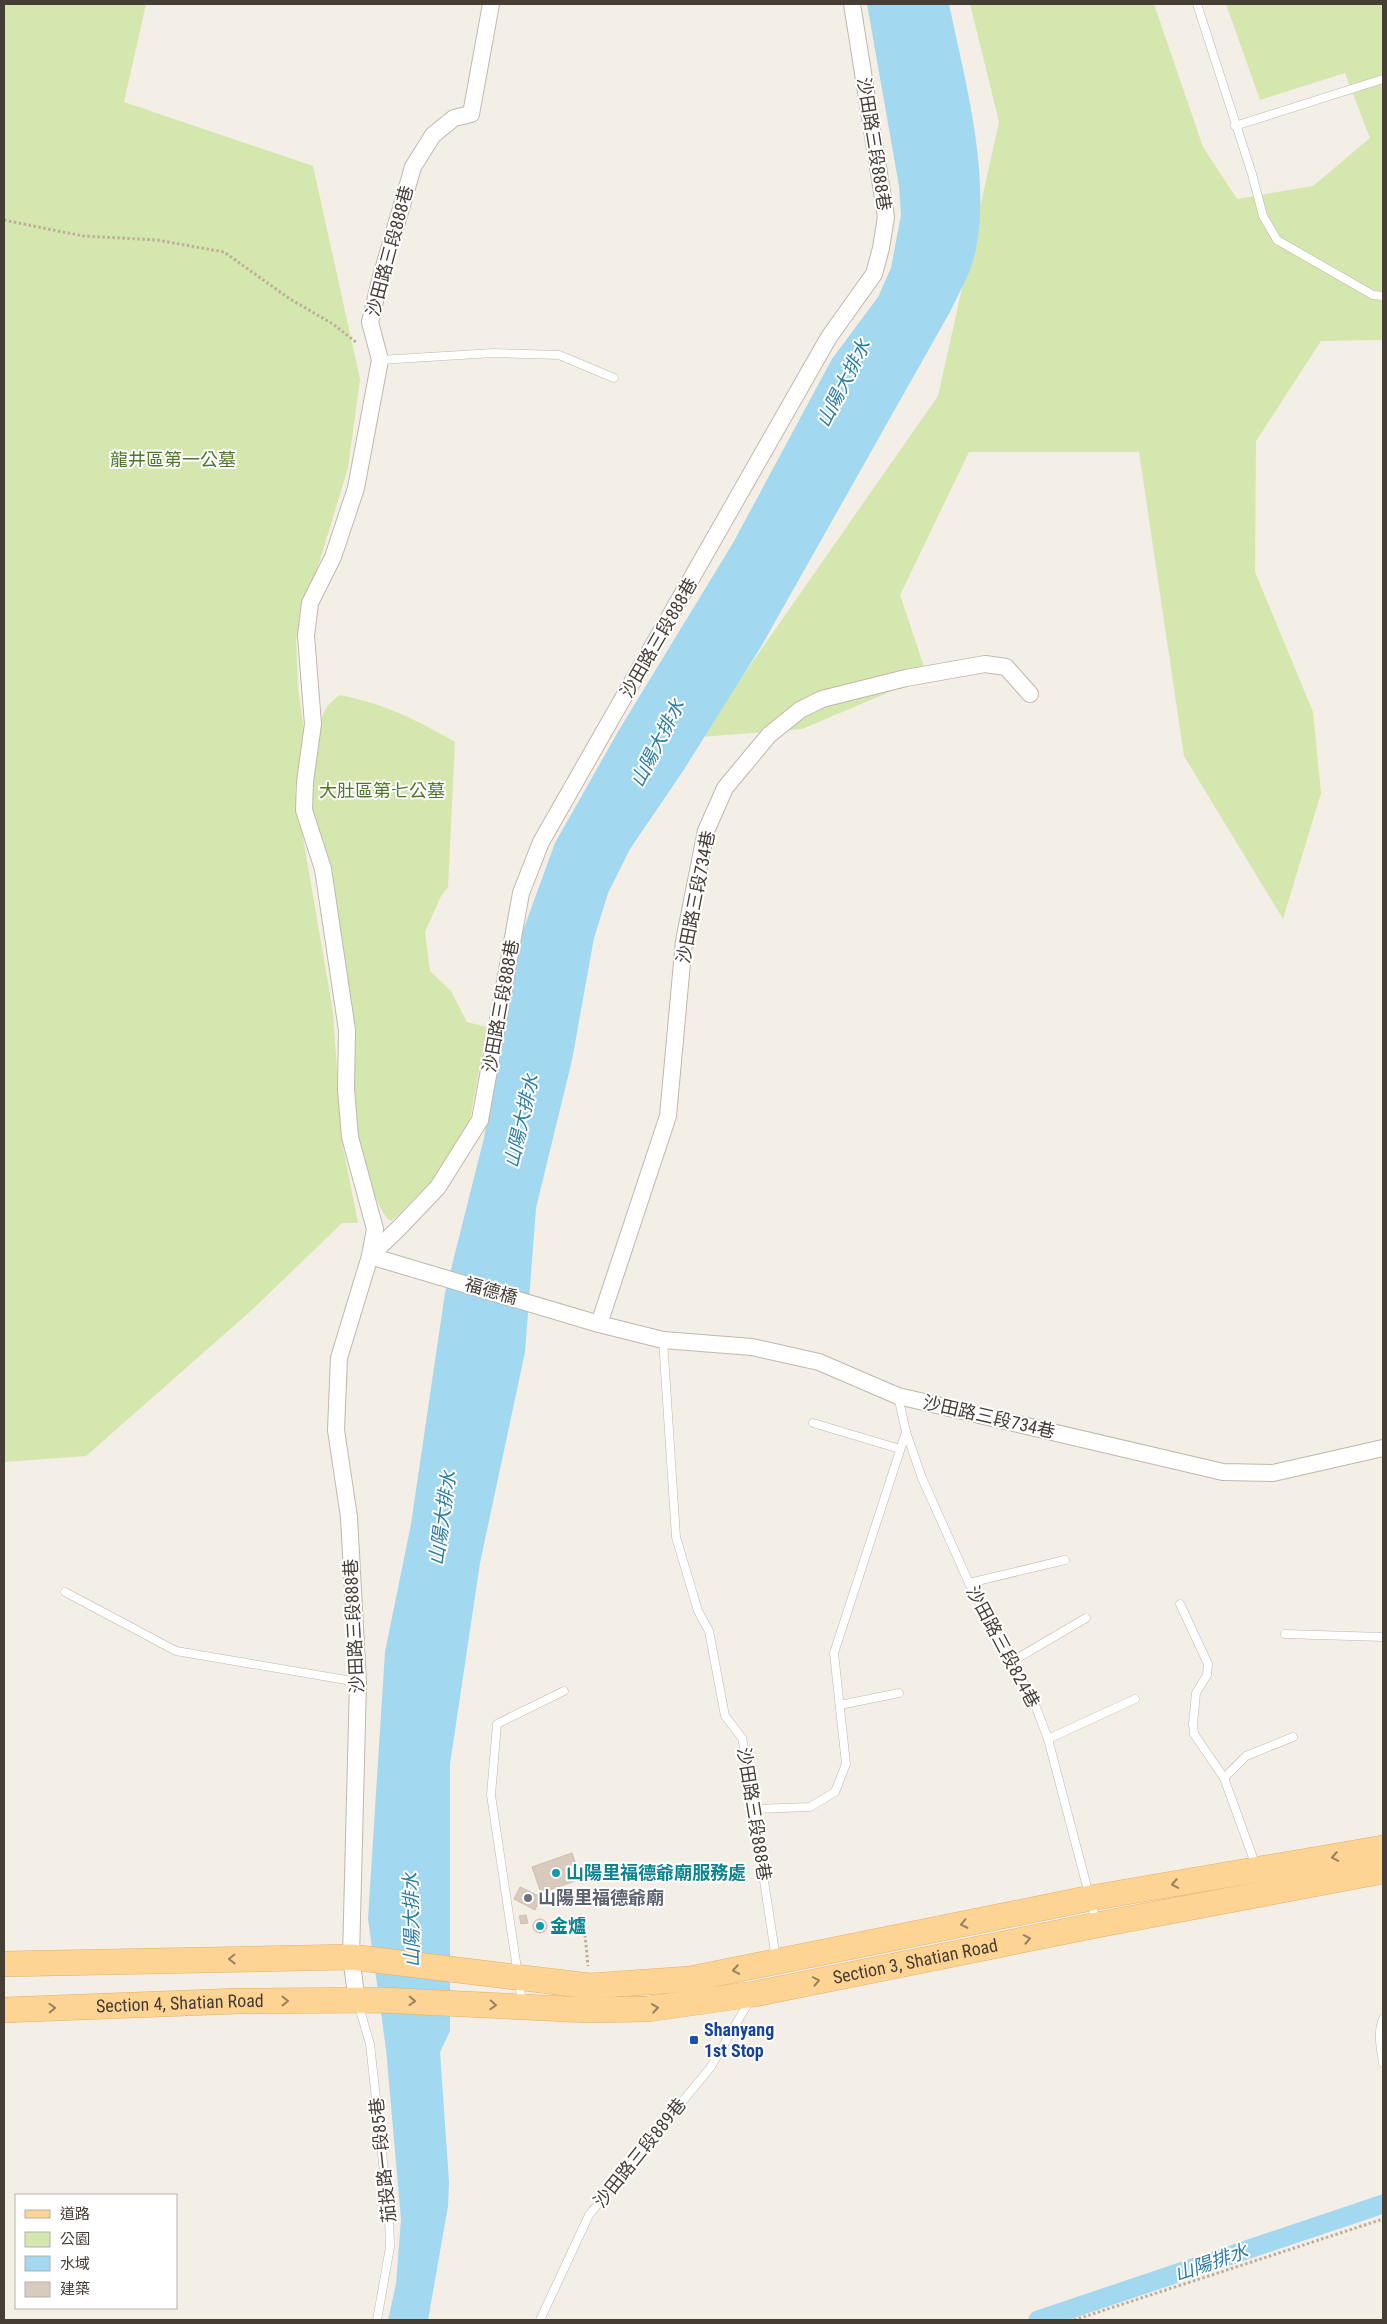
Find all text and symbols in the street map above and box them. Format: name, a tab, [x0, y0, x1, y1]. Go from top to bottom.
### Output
street label: 沙田路三段888巷	[854, 76, 895, 212]
street label: 沙田路三段888巷	[362, 183, 417, 319]
water label: 山陽大排水	[812, 335, 876, 431]
park label: 龍井區第一公墓	[110, 449, 236, 470]
street label: 沙田路三段888巷	[616, 574, 701, 701]
water label: 山陽大排水	[626, 695, 690, 791]
park label: 大肚區第七公墓	[319, 780, 445, 801]
street label: 沙田路三段734巷	[672, 829, 719, 965]
street label: 沙田路三段888巷	[478, 938, 523, 1074]
water label: 山陽大排水	[500, 1071, 544, 1170]
street label: 福德橋	[462, 1273, 520, 1308]
street label: 沙田路三段734巷	[921, 1391, 1057, 1442]
water label: 山陽大排水	[424, 1468, 461, 1567]
street label: 沙田路三段888巷	[339, 1558, 368, 1694]
street label: 沙田路三段824巷	[963, 1582, 1044, 1711]
street label: 沙田路三段888巷	[734, 1746, 775, 1882]
one-way arrow	[1331, 1851, 1340, 1861]
place label: 山陽里福德爺廟服務處	[566, 1862, 746, 1883]
marker: 山陽里福德爺廟服務處	[550, 1867, 562, 1879]
water label: 山陽大排水	[399, 1871, 424, 1968]
one-way arrow	[1171, 1879, 1179, 1889]
place label: 山陽里福德爺廟	[538, 1887, 664, 1908]
marker: 山陽里福德爺廟	[522, 1892, 534, 1904]
place label: 金爐	[550, 1915, 586, 1936]
one-way arrow	[959, 1918, 968, 1929]
marker: 金爐	[534, 1920, 546, 1932]
street label: Section 3, Shatian Road	[831, 1934, 1000, 1988]
one-way arrow	[1022, 1935, 1031, 1945]
one-way arrow	[228, 1954, 236, 1965]
one-way arrow	[732, 1965, 740, 1975]
one-way arrow	[811, 1977, 820, 1987]
street label: Section 4, Shatian Road	[96, 1990, 264, 2016]
one-way arrow	[282, 1996, 289, 2006]
one-way arrow	[408, 1996, 416, 2007]
one-way arrow	[489, 2000, 497, 2011]
one-way arrow	[49, 2002, 57, 2013]
one-way arrow	[652, 2003, 660, 2014]
place label: Shanyang 1st Stop	[704, 2019, 774, 2061]
marker: Shanyang 1st Stop	[688, 2034, 700, 2046]
street label: 沙田路三段889巷	[589, 2094, 690, 2212]
street label: 茄投路一段85巷	[365, 2096, 400, 2224]
legend	[15, 2194, 178, 2309]
text: 道路	[60, 2205, 90, 2223]
text: 公園	[60, 2230, 90, 2248]
water label: 山陽排水	[1171, 2239, 1252, 2286]
text: 水域	[60, 2255, 90, 2273]
text: 建築	[60, 2280, 90, 2298]

